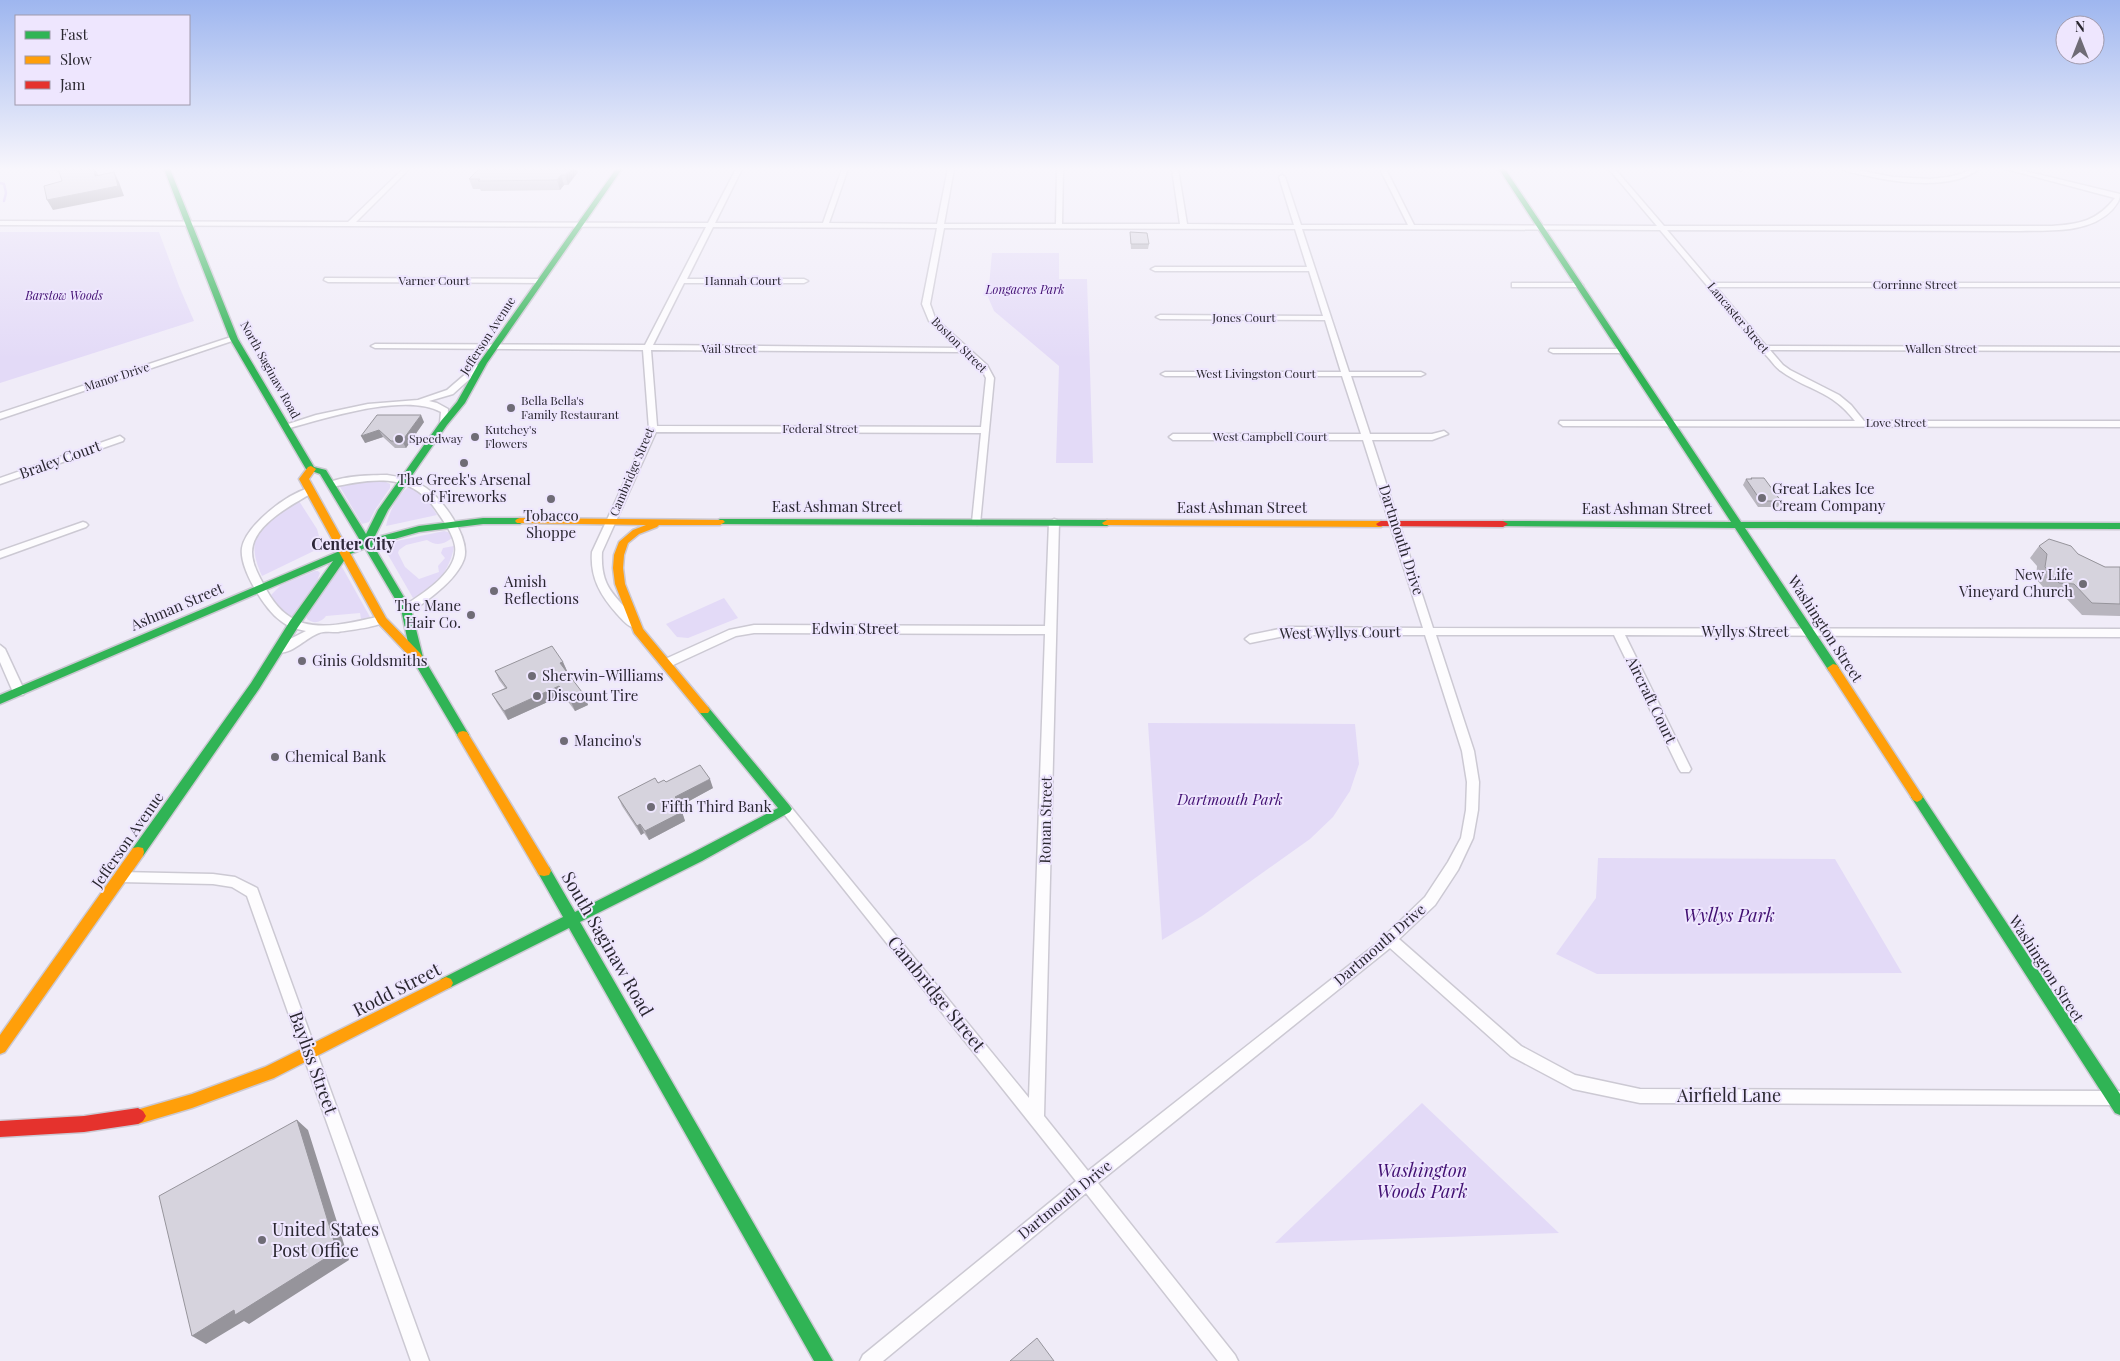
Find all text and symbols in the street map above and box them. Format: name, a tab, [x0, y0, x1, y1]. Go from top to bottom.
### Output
legend	[15, 15, 190, 105]
north arrow	[2055, 15, 2105, 65]
text: N	[2075, 17, 2085, 36]
text: Fast	[60, 24, 89, 44]
text: Slow	[60, 49, 92, 69]
text: Jam	[59, 74, 86, 94]
street label: Varner Court	[398, 272, 470, 288]
street label: Hannah Court	[705, 272, 782, 288]
street label: Corrinne Street	[1873, 276, 1958, 292]
street label: Lancaster Street	[1704, 279, 1774, 357]
park label: Longacres Park	[985, 281, 1064, 297]
park label: Barstow Woods	[24, 287, 103, 303]
street label: Jefferson Avenue	[455, 293, 518, 378]
street label: Jones Court	[1211, 309, 1276, 325]
street label: Boston Street	[928, 313, 992, 376]
street label: North Saginaw Road	[237, 318, 304, 421]
street label: Vail Street	[701, 340, 757, 356]
street label: Wallen Street	[1904, 340, 1977, 356]
street label: Manor Drive	[82, 358, 151, 394]
street label: West Livingston Court	[1195, 365, 1317, 381]
place label: Bella Bella's Family Restaurant	[521, 392, 620, 422]
marker: Bella Bella's Family Restaurant	[505, 402, 517, 414]
street label: Love Street	[1866, 414, 1927, 430]
street label: Federal Street	[782, 420, 859, 436]
place label: Kutchey's Flowers	[485, 421, 537, 451]
street label: Cambridge Street	[605, 424, 657, 518]
street label: West Campbell Court	[1212, 428, 1328, 444]
place label: Speedway	[409, 430, 463, 446]
marker: Kutchey's Flowers	[469, 431, 481, 443]
marker: Speedway	[393, 433, 405, 445]
street label: Braley Court	[16, 435, 104, 483]
marker: The Greek's Arsenal of Fireworks	[458, 457, 470, 469]
place label: The Greek's Arsenal of Fireworks	[397, 469, 531, 506]
place label: Great Lakes Ice Cream Company	[1772, 478, 1886, 515]
street label: Dartmouth Drive	[1375, 482, 1429, 597]
marker: Great Lakes Ice Cream Company	[1756, 492, 1768, 504]
marker: Tobacco Shoppe	[545, 493, 557, 505]
street label: East Ashman Street	[772, 496, 903, 516]
street label: East Ashman Street	[1177, 497, 1308, 517]
street label: East Ashman Street	[1582, 498, 1713, 518]
place label: Tobacco Shoppe	[523, 505, 579, 542]
district label: Center City	[311, 533, 396, 554]
place label: New Life Vineyard Church	[1958, 564, 2073, 601]
street label: Washington Street	[1783, 570, 1868, 686]
place label: Amish Reflections	[503, 571, 579, 608]
street label: Ashman Street	[126, 577, 227, 635]
marker: New Life Vineyard Church	[2077, 578, 2089, 590]
marker: Amish Reflections	[488, 585, 500, 597]
place label: The Mane Hair Co.	[395, 595, 461, 632]
marker: The Mane Hair Co.	[465, 609, 477, 621]
street label: Edwin Street	[812, 618, 899, 638]
street label: West Wyllys Court	[1278, 621, 1401, 643]
street label: Wyllys Street	[1700, 621, 1789, 641]
place label: Ginis Goldsmiths	[312, 650, 427, 670]
street label: Aircraft Court	[1622, 652, 1682, 747]
marker: Ginis Goldsmiths	[296, 655, 308, 667]
place label: Sherwin-Williams	[542, 665, 664, 685]
marker: Sherwin-Williams	[526, 670, 538, 682]
place label: Discount Tire	[547, 685, 638, 705]
marker: Discount Tire	[531, 690, 543, 702]
place label: Mancino's	[574, 730, 642, 750]
marker: Mancino's	[558, 735, 570, 747]
place label: Chemical Bank	[285, 746, 387, 766]
marker: Chemical Bank	[269, 751, 281, 763]
street label: Ronan Street	[1034, 775, 1056, 864]
street label: Jefferson Avenue	[86, 788, 168, 892]
park label: Dartmouth Park	[1176, 789, 1283, 809]
place label: Fifth Third Bank	[661, 796, 772, 816]
marker: Fifth Third Bank	[645, 801, 657, 813]
street label: South Saginaw Road	[557, 867, 659, 1021]
street label: Dartmouth Drive	[1329, 899, 1429, 990]
park label: Wyllys Park	[1683, 903, 1775, 927]
street label: Washington Street	[2004, 910, 2089, 1026]
street label: Cambridge Street	[883, 930, 991, 1057]
street label: Rodd Street	[349, 957, 445, 1021]
street label: Bayliss Street	[284, 1008, 344, 1118]
street label: Airfield Lane	[1676, 1083, 1781, 1107]
street label: Dartmouth Drive	[1013, 1155, 1115, 1243]
park label: Washington Woods Park	[1377, 1158, 1467, 1203]
place label: United States Post Office	[272, 1217, 379, 1262]
marker: United States Post Office	[256, 1234, 268, 1246]

